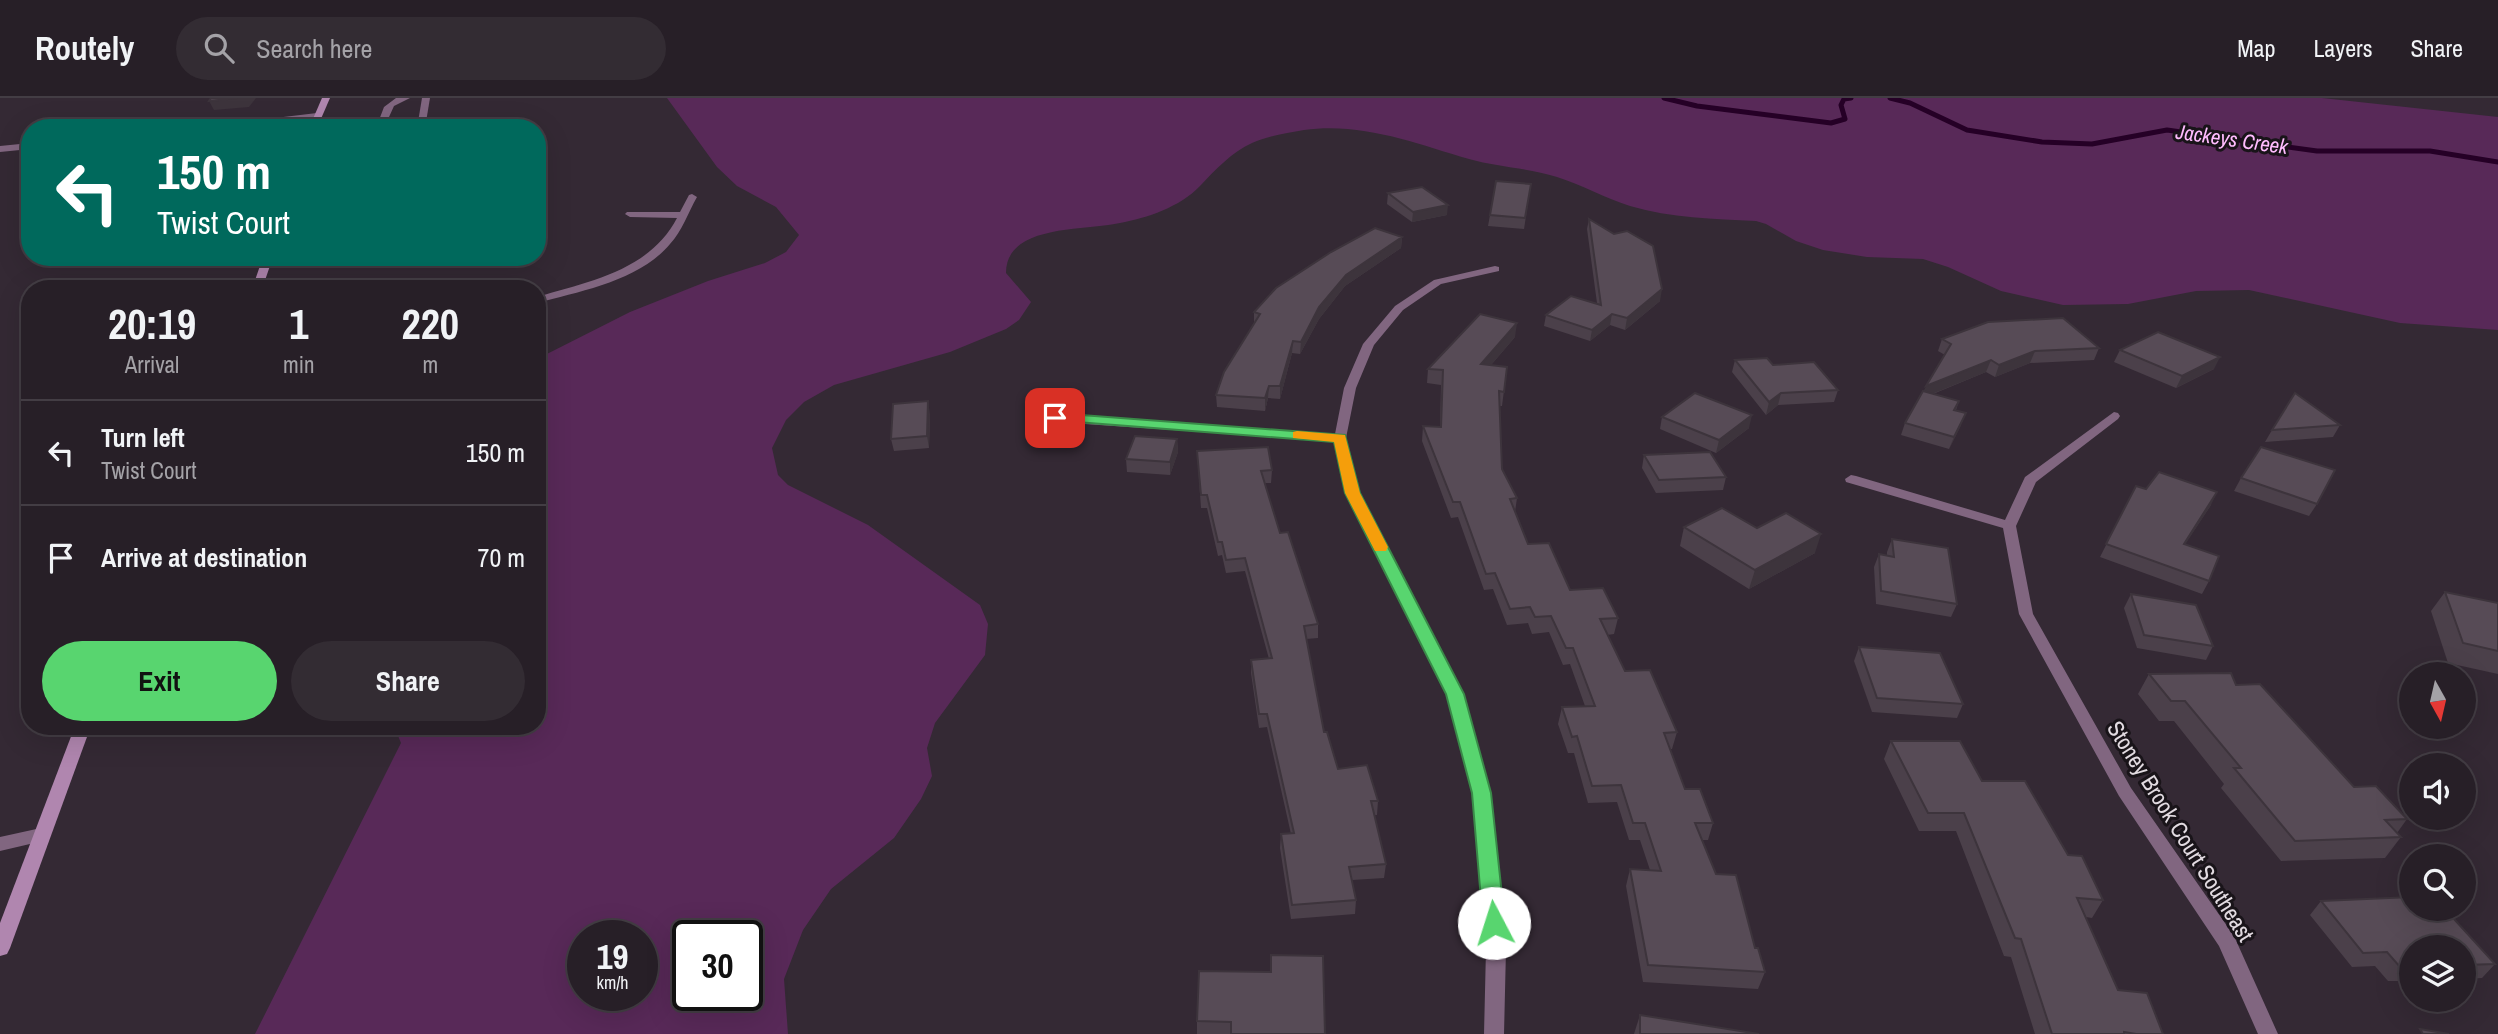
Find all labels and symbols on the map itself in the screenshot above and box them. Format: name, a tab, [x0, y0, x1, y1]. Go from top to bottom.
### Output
water label: Jackeys Creek	[2173, 117, 2291, 161]
pin	[1025, 388, 1085, 448]
north arrow	[2399, 662, 2476, 738]
street label: Stoney Brook Court Southeast	[2100, 715, 2262, 947]
position arrow	[1457, 886, 1531, 960]
speed limit sign: 30	[672, 920, 763, 1011]

